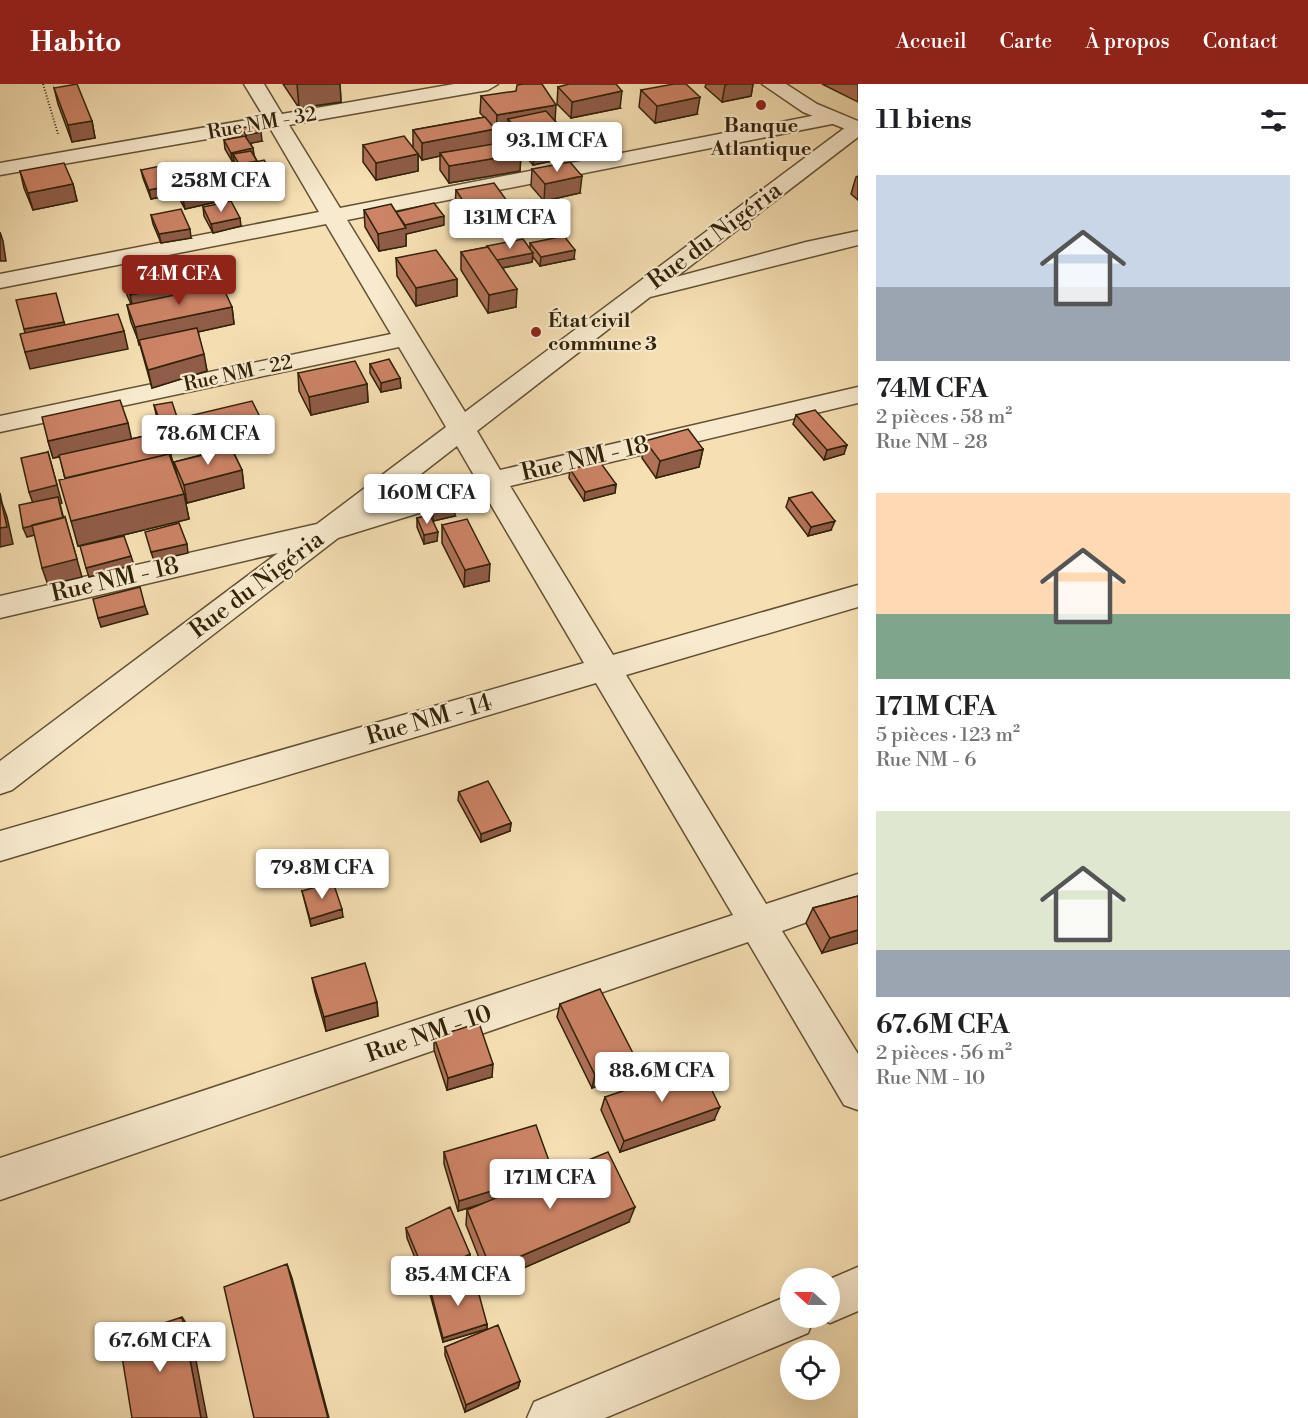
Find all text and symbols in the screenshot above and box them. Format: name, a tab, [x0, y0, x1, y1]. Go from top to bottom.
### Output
text: Habito	[30, 25, 121, 60]
text: Accueil	[896, 29, 967, 55]
text: Carte	[1000, 29, 1052, 55]
text: À propos	[1085, 29, 1170, 55]
text: Contact	[1203, 29, 1278, 55]
marker: Banque Atlantique	[754, 98, 768, 112]
street label: Rue NM - 32	[205, 102, 319, 146]
text: 11 biens	[876, 104, 972, 136]
icon: filters	[1257, 104, 1290, 137]
place label: Banque Atlantique	[709, 114, 812, 162]
pin: 93.1M CFA	[488, 122, 626, 173]
text: 93.1M CFA	[506, 129, 608, 154]
pin: 258M CFA	[159, 162, 283, 213]
text: 258M CFA	[171, 169, 271, 194]
street label: Rue du Nigéria	[642, 175, 789, 296]
pin: 131M CFA	[448, 199, 572, 250]
text: 131M CFA	[464, 206, 556, 231]
icon: home	[1029, 214, 1137, 322]
pin: 74M CFA	[124, 255, 234, 306]
text: 74M CFA	[136, 262, 222, 287]
place label: État civil commune 3	[548, 308, 657, 357]
marker: État civil commune 3	[529, 325, 543, 339]
street label: Rue NM - 22	[181, 350, 295, 398]
text: 74M CFA	[876, 373, 988, 405]
text: 2 pièces · 58 m²	[876, 405, 1012, 430]
pin: 78.6M CFA	[139, 415, 277, 466]
text: 78.6M CFA	[156, 422, 260, 447]
street label: Rue NM - 18	[518, 430, 652, 488]
text: Rue NM - 28	[876, 430, 988, 455]
pin: 160M CFA	[365, 474, 489, 525]
text: 160M CFA	[378, 481, 476, 506]
street label: Rue du Nigéria	[184, 524, 331, 645]
icon: home	[1029, 532, 1137, 640]
street label: Rue NM - 18	[48, 551, 182, 609]
street label: Rue NM - 14	[363, 688, 495, 752]
text: 171M CFA	[876, 691, 996, 723]
text: 5 pièces · 123 m²	[876, 723, 1020, 748]
text: Rue NM - 6	[876, 748, 976, 773]
pin: 79.8M CFA	[253, 849, 391, 900]
icon: home	[1029, 850, 1137, 958]
text: 79.8M CFA	[270, 856, 374, 881]
street label: Rue NM - 10	[362, 998, 496, 1070]
text: 67.6M CFA	[876, 1009, 1010, 1041]
text: 2 pièces · 56 m²	[876, 1041, 1012, 1066]
pin: 88.6M CFA	[593, 1052, 731, 1103]
text: 88.6M CFA	[609, 1059, 715, 1084]
text: Rue NM - 10	[876, 1066, 985, 1091]
pin: 171M CFA	[488, 1159, 612, 1210]
text: 171M CFA	[504, 1166, 596, 1191]
pin: 85.4M CFA	[389, 1256, 527, 1307]
text: 85.4M CFA	[405, 1263, 511, 1288]
north arrow	[780, 1268, 840, 1328]
map controls	[780, 1268, 840, 1400]
pin: 67.6M CFA	[91, 1322, 229, 1373]
text: 67.6M CFA	[109, 1329, 211, 1354]
button: locate	[780, 1340, 840, 1400]

